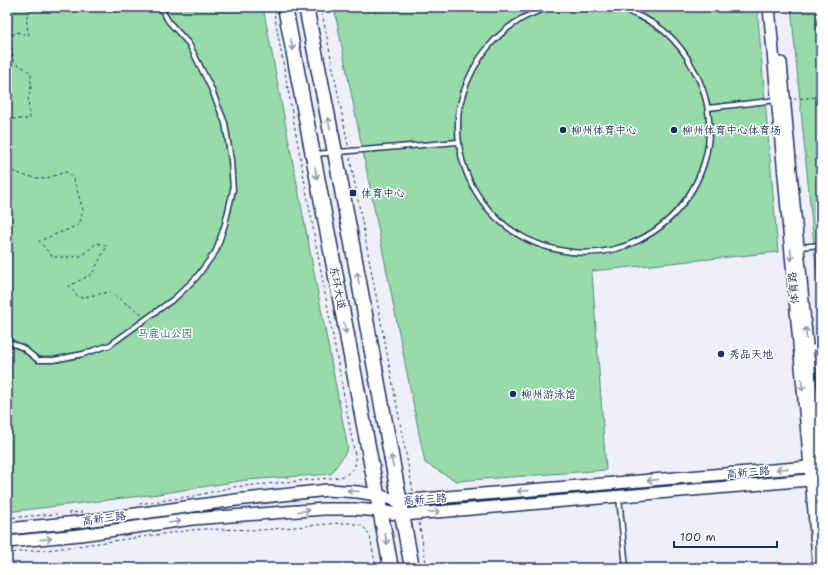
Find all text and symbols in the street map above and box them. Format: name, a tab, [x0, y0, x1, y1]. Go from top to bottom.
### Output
one-way arrow	[289, 38, 297, 51]
one-way arrow	[325, 117, 333, 130]
place label: 柳州体育中心	[571, 123, 637, 138]
place label: 柳州体育中心体育场	[682, 123, 781, 138]
marker: 柳州体育中心	[558, 125, 568, 135]
marker: 柳州体育中心体育场	[669, 125, 679, 135]
one-way arrow	[313, 166, 321, 179]
place label: 体育中心	[361, 186, 405, 201]
marker: 体育中心	[348, 188, 358, 198]
one-way arrow	[787, 248, 794, 261]
street label: 东环大道	[326, 265, 349, 311]
street label: 体育路	[785, 271, 802, 305]
one-way arrow	[354, 272, 362, 285]
one-way arrow	[342, 321, 350, 334]
park label: 马鹿山公园	[138, 326, 193, 341]
one-way arrow	[803, 327, 810, 340]
place label: 秀品天地	[729, 347, 773, 362]
marker: 秀品天地	[716, 349, 726, 359]
one-way arrow	[798, 378, 806, 391]
place label: 柳州游泳馆	[521, 387, 576, 402]
marker: 柳州游泳馆	[508, 389, 518, 399]
one-way arrow	[387, 455, 395, 468]
street label: 高新三路	[725, 463, 771, 482]
one-way arrow	[776, 465, 789, 472]
one-way arrow	[647, 476, 660, 483]
one-way arrow	[517, 487, 530, 494]
one-way arrow	[347, 488, 360, 495]
street label: 高新三路	[403, 490, 448, 509]
one-way arrow	[297, 507, 310, 514]
street label: 高新三路	[81, 508, 127, 529]
one-way arrow	[427, 509, 440, 516]
one-way arrow	[168, 518, 181, 526]
scale bar	[674, 523, 777, 549]
text: 100 m	[680, 529, 716, 545]
one-way arrow	[382, 532, 390, 545]
one-way arrow	[39, 535, 52, 542]

